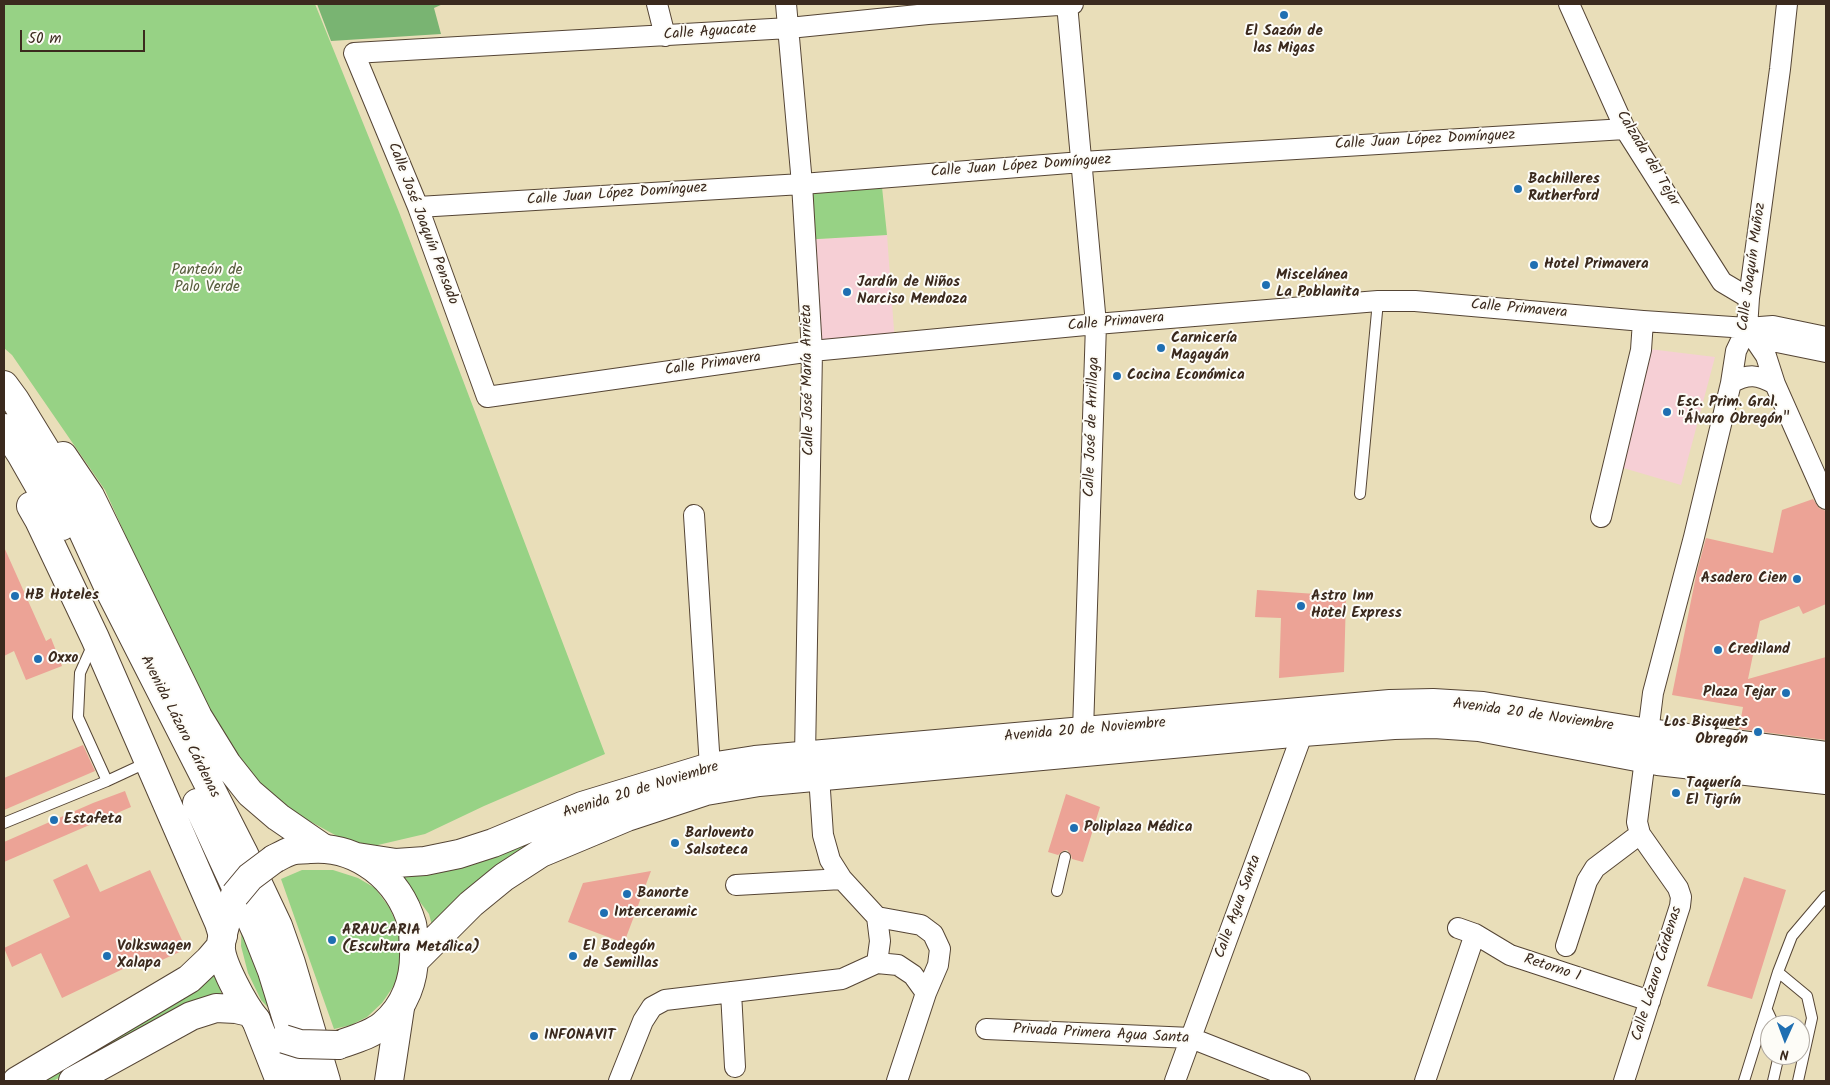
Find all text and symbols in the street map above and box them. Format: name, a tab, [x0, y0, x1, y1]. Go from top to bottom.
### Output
marker: El Sazón de las Migas	[1278, 9, 1290, 21]
scale bar	[22, 20, 148, 52]
street label: Calle Aguacate	[663, 21, 757, 45]
place label: El Sazón de las Migas	[1245, 23, 1323, 58]
text: 50 m	[28, 27, 62, 51]
street label: Calzada del Tejar	[1611, 108, 1683, 210]
street label: Calle Juan López Domínguez	[1334, 127, 1516, 155]
street label: Calle José Joaquín Pensado	[383, 140, 461, 308]
street label: Calle Juan López Domínguez	[930, 152, 1112, 182]
place label: Bachilleres Rutherford	[1528, 171, 1600, 206]
street label: Calle Juan López Domínguez	[526, 180, 708, 210]
marker: Bachilleres Rutherford	[1512, 183, 1524, 195]
street label: Calle Joaquín Muñoz	[1735, 202, 1771, 332]
place label: Hotel Primavera	[1544, 256, 1649, 274]
marker: Hotel Primavera	[1528, 259, 1540, 271]
park label: Panteón de Palo Verde	[172, 262, 242, 297]
place label: Miscelánea La Poblanita	[1276, 267, 1359, 302]
place label: Jardín de Niños Narciso Mendoza	[857, 274, 967, 309]
marker: Miscelánea La Poblanita	[1260, 279, 1272, 291]
marker: Jardín de Niños Narciso Mendoza	[841, 286, 853, 298]
street label: Calle Primavera	[1470, 297, 1568, 323]
street label: Calle José María Arrieta	[799, 304, 819, 456]
street label: Calle Primavera	[1067, 310, 1165, 336]
place label: Carnicería Magayán	[1171, 330, 1237, 365]
marker: Carnicería Magayán	[1155, 342, 1167, 354]
street label: Calle Primavera	[664, 349, 762, 381]
street label: Calle José de Arrillaga	[1082, 357, 1104, 497]
place label: Cocina Económica	[1127, 367, 1245, 385]
marker: Cocina Económica	[1111, 370, 1123, 382]
place label: Esc. Prim. Gral. "Álvaro Obregón"	[1677, 394, 1790, 429]
marker: Esc. Prim. Gral. "Álvaro Obregón"	[1661, 406, 1673, 418]
place label: Asadero Cien	[1701, 570, 1787, 588]
marker: Asadero Cien	[1791, 573, 1803, 585]
place label: HB Hoteles	[25, 587, 99, 605]
place label: Astro Inn Hotel Express	[1311, 588, 1402, 623]
marker: HB Hoteles	[9, 590, 21, 602]
marker: Astro Inn Hotel Express	[1295, 600, 1307, 612]
place label: Crediland	[1728, 641, 1790, 659]
marker: Crediland	[1712, 644, 1724, 656]
place label: Oxxo	[48, 650, 78, 668]
marker: Oxxo	[32, 653, 44, 665]
street label: Avenida Lázaro Cárdenas	[135, 653, 223, 801]
place label: Plaza Tejar	[1703, 684, 1776, 702]
marker: Plaza Tejar	[1780, 687, 1792, 699]
street label: Avenida 20 de Noviembre	[1452, 696, 1614, 736]
place label: Los Bisquets Obregón	[1664, 714, 1748, 749]
street label: Avenida 20 de Noviembre	[1004, 715, 1166, 747]
marker: Los Bisquets Obregón	[1752, 726, 1764, 738]
street label: Avenida 20 de Noviembre	[561, 759, 721, 823]
place label: Taquería El Tigrín	[1686, 775, 1741, 810]
marker: Taquería El Tigrín	[1670, 787, 1682, 799]
place label: Estafeta	[64, 811, 122, 829]
marker: Estafeta	[48, 814, 60, 826]
place label: Poliplaza Médica	[1084, 819, 1192, 837]
marker: Poliplaza Médica	[1068, 822, 1080, 834]
place label: Barlovento Salsoteca	[685, 825, 754, 860]
marker: Barlovento Salsoteca	[669, 837, 681, 849]
street label: Calle Agua Santa	[1212, 853, 1266, 961]
place label: Banorte	[637, 885, 689, 903]
marker: Banorte	[621, 888, 633, 900]
place label: Interceramic	[614, 904, 698, 922]
street label: Calle Lázaro Cárdenas	[1629, 905, 1687, 1043]
marker: Interceramic	[598, 907, 610, 919]
place label: ARAUCARIA (Escultura Metálica)	[342, 922, 480, 957]
marker: ARAUCARIA (Escultura Metálica)	[326, 934, 338, 946]
place label: Volkswagen Xalapa	[117, 938, 191, 973]
place label: El Bodegón de Semillas	[583, 938, 659, 973]
marker: Volkswagen Xalapa	[101, 950, 113, 962]
marker: El Bodegón de Semillas	[567, 950, 579, 962]
street label: Retorno 1	[1521, 951, 1583, 987]
north arrow	[1760, 1015, 1810, 1065]
street label: Privada Primera Agua Santa	[1012, 1021, 1190, 1049]
place label: INFONAVIT	[544, 1027, 615, 1045]
marker: INFONAVIT	[528, 1030, 540, 1042]
text: N	[1780, 1043, 1789, 1065]

